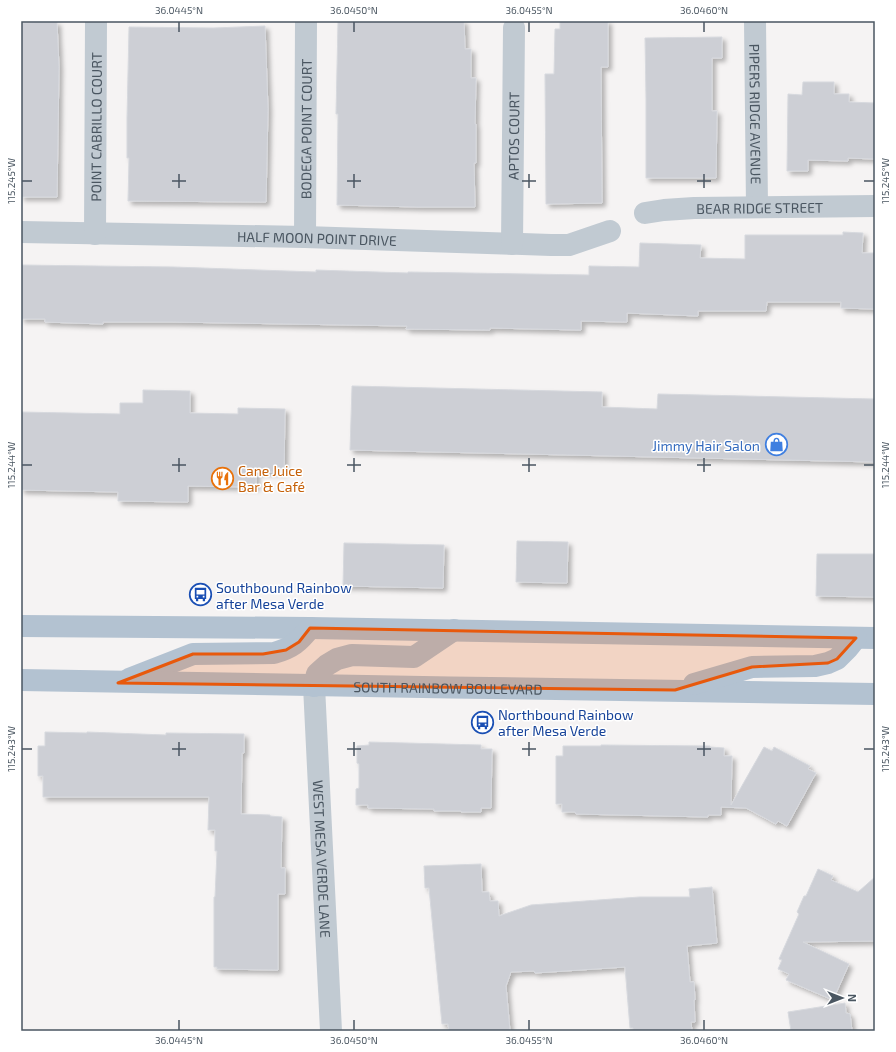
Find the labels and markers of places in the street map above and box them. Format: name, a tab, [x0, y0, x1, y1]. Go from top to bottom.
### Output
shop icon: Jimmy Hair Salon	[763, 432, 789, 458]
place label: Jimmy Hair Salon	[652, 437, 760, 454]
place label: Cane Juice Bar & Café	[238, 462, 305, 495]
restaurant icon: Cane Juice Bar & Café	[210, 465, 236, 491]
place label: Southbound Rainbow after Mesa Verde	[216, 579, 352, 612]
bus stop icon: Southbound Rainbow after Mesa Verde	[187, 582, 213, 608]
place label: Northbound Rainbow after Mesa Verde	[498, 706, 634, 739]
bus stop icon: Northbound Rainbow after Mesa Verde	[469, 709, 495, 735]

